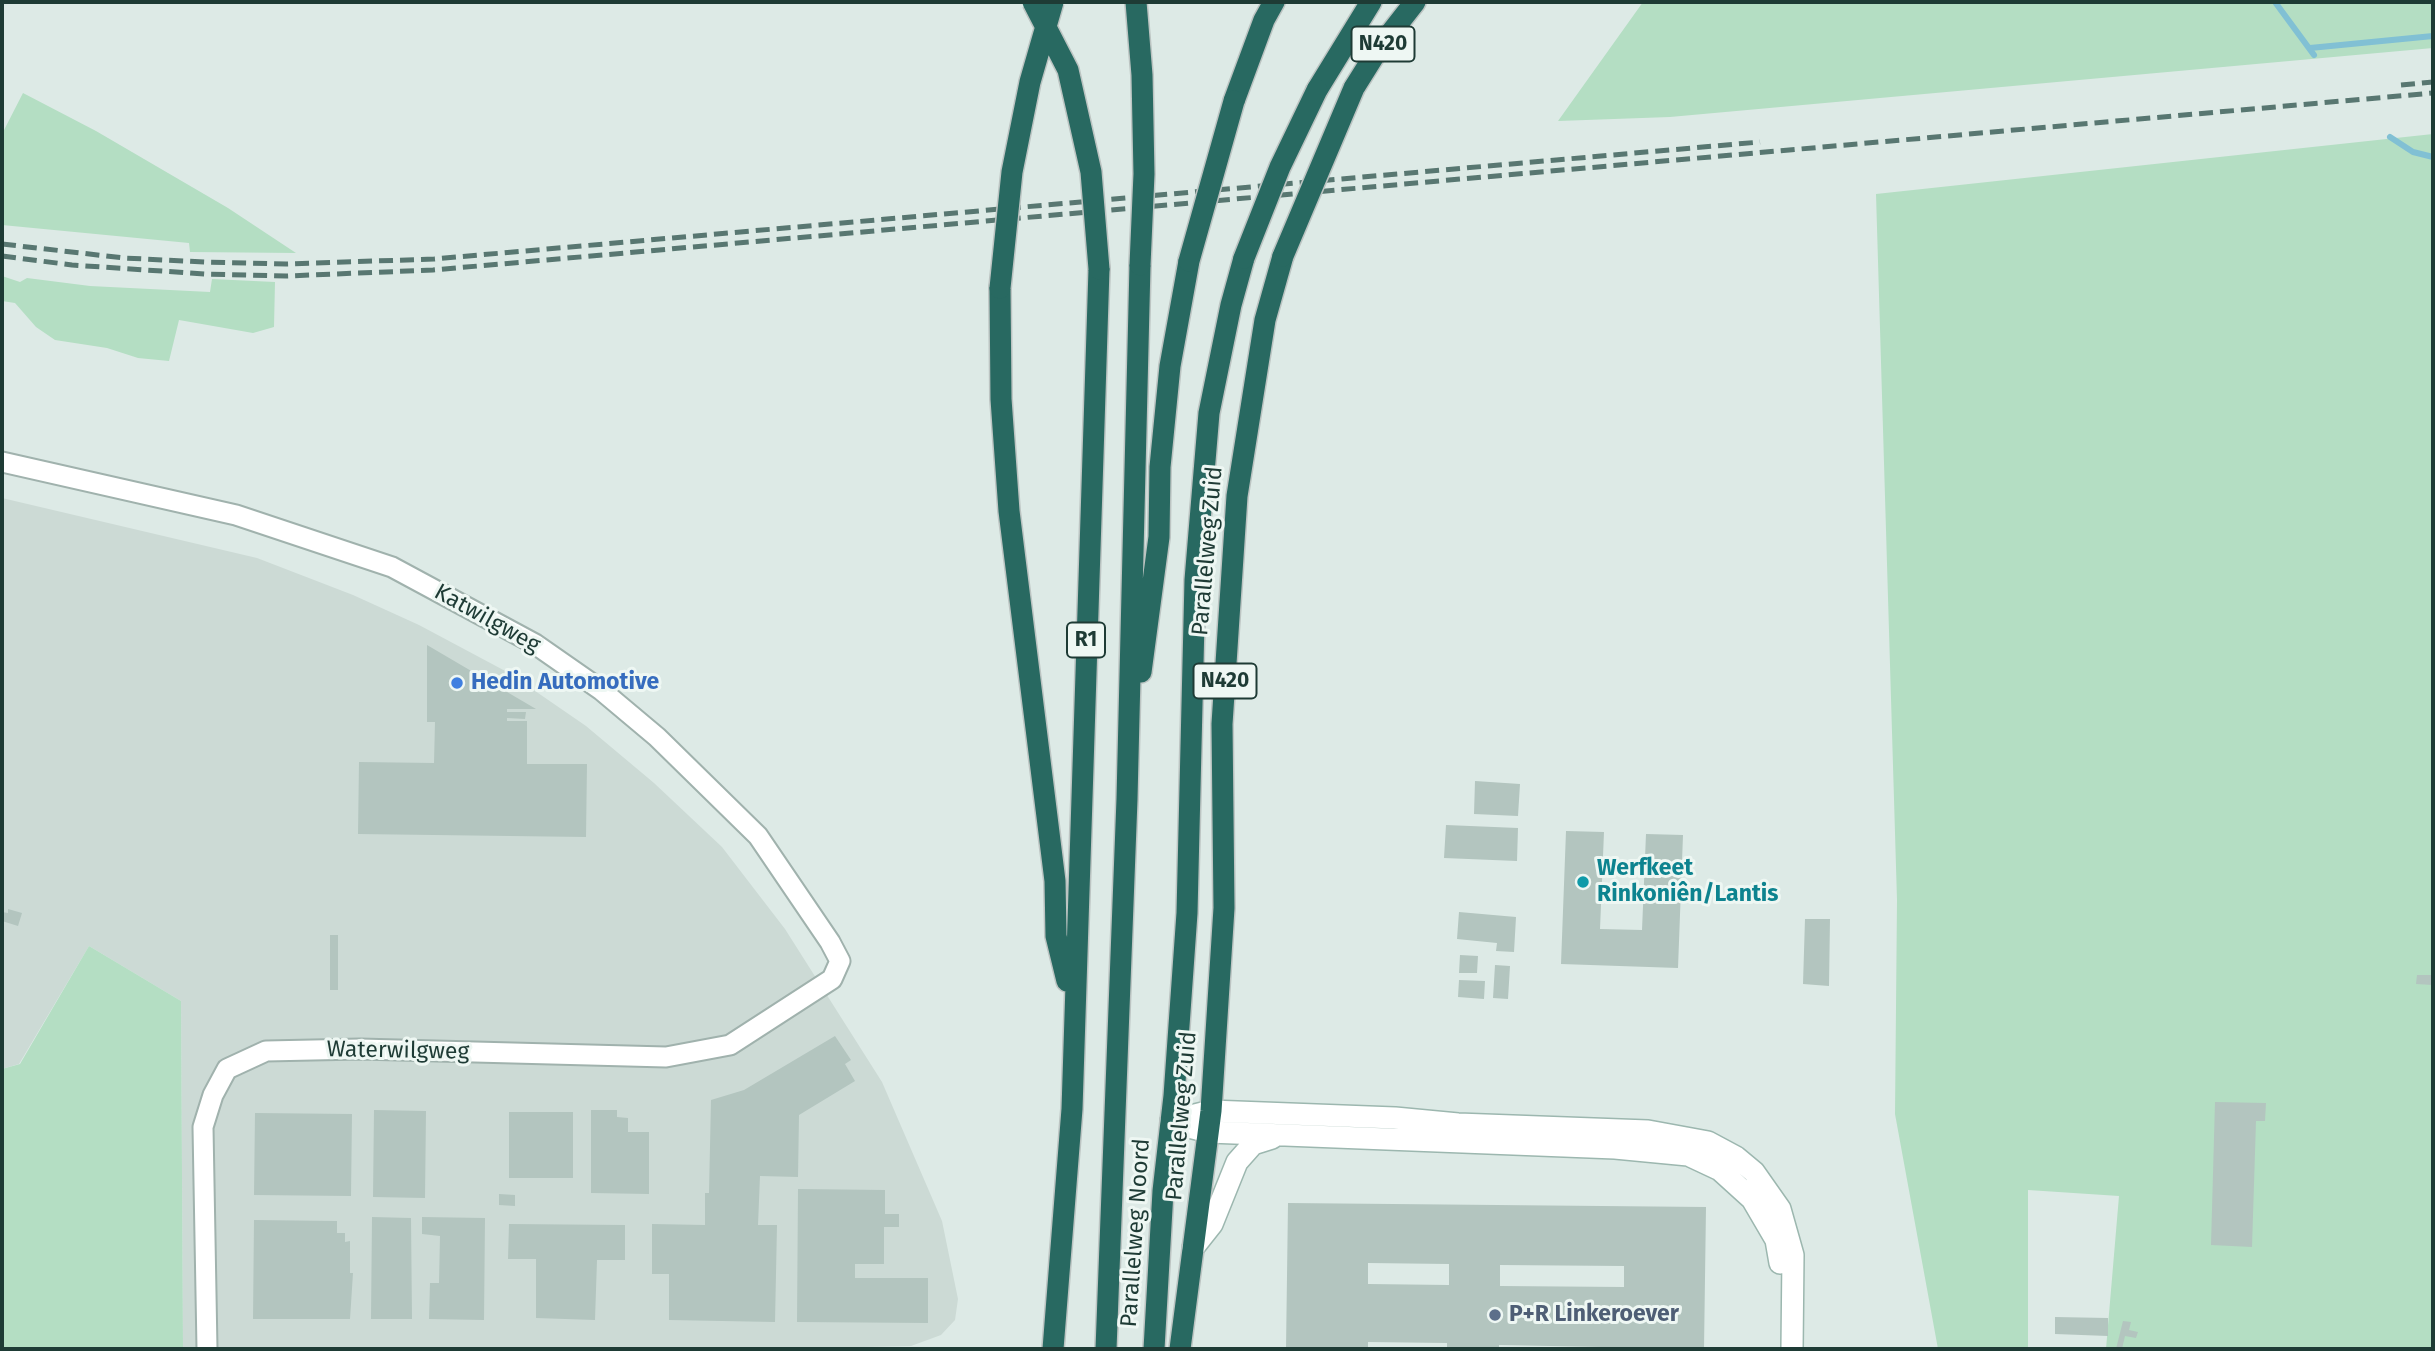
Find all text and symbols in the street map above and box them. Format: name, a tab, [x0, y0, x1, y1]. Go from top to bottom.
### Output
road number: N420	[1352, 26, 1414, 61]
street label: Parallelweg Zuid	[1187, 465, 1229, 637]
street label: Katwilgweg	[429, 579, 545, 659]
road number: R1	[1067, 622, 1105, 658]
road number: N420	[1194, 664, 1256, 698]
place label: Hedin Automotive	[471, 669, 659, 697]
marker: Hedin Automotive	[449, 675, 465, 691]
place label: Werfkeet Rinkoniên/Lantis	[1597, 855, 1778, 909]
marker: Werfkeet Rinkoniên/Lantis	[1575, 874, 1591, 890]
street label: Parallelweg Zuid	[1161, 1030, 1203, 1202]
street label: Waterwilgweg	[326, 1036, 470, 1066]
street label: Parallelweg Noord	[1116, 1138, 1156, 1328]
place label: P+R Linkeroever	[1509, 1301, 1679, 1329]
marker: P+R Linkeroever	[1487, 1307, 1503, 1323]

